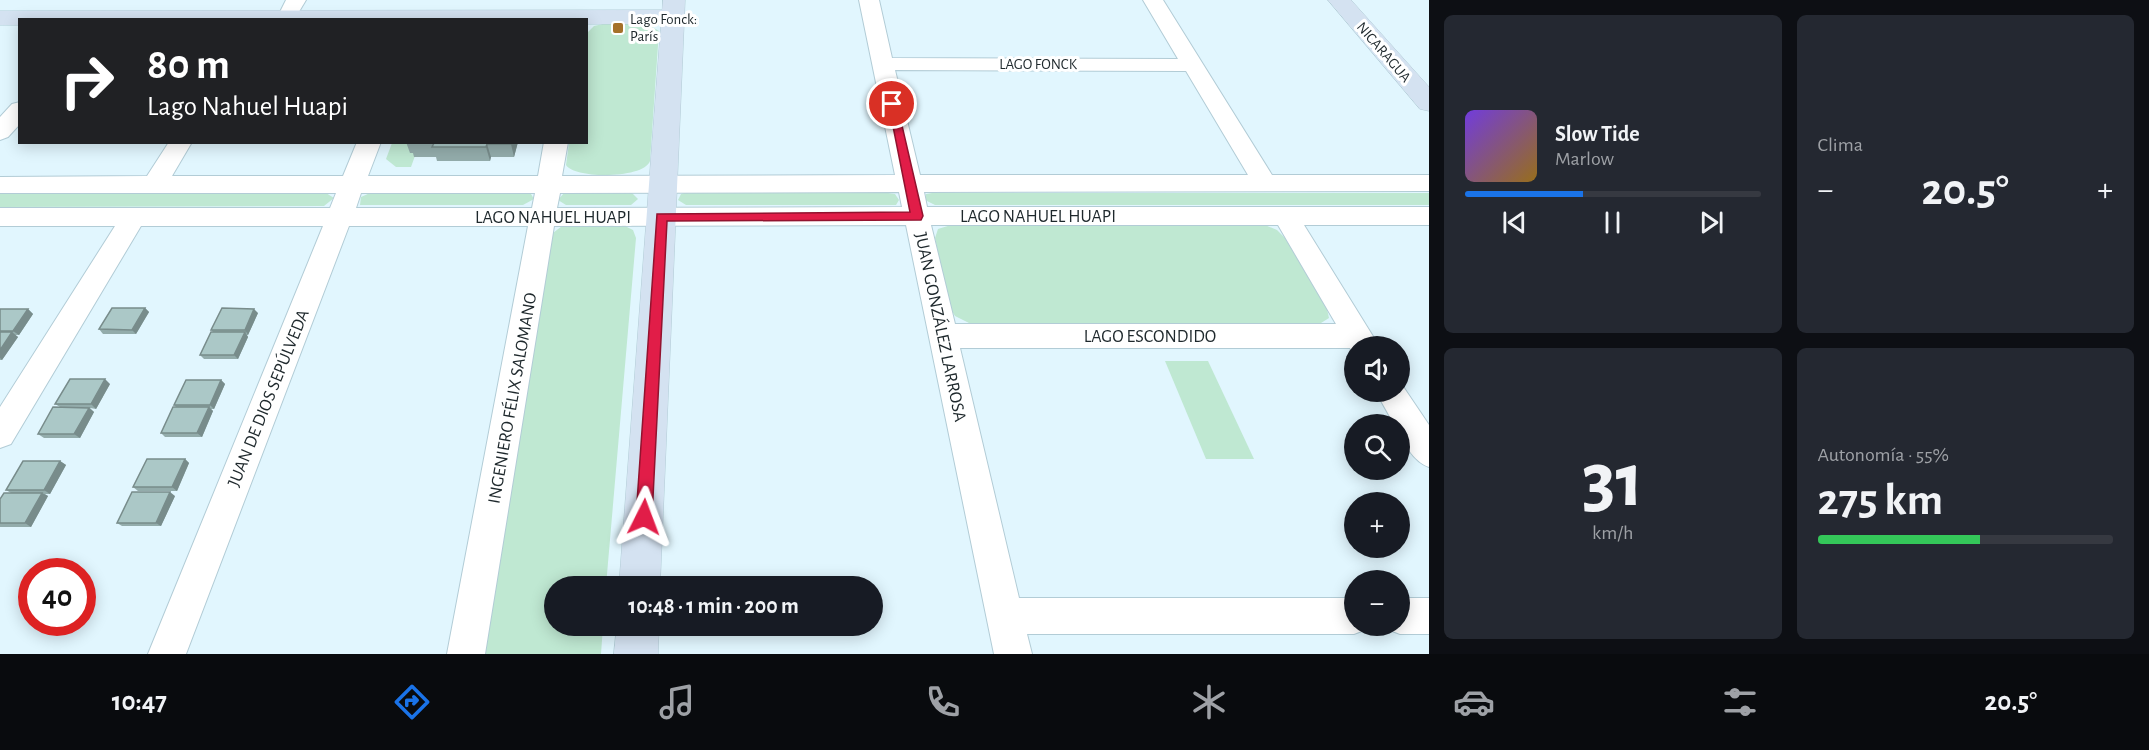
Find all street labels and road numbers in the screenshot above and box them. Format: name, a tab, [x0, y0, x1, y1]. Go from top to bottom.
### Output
street label: NICARAGUA	[1354, 19, 1414, 85]
street label: LAGO FONCK	[999, 57, 1078, 72]
street label: LAGO NAHUEL HUAPI	[960, 208, 1116, 226]
street label: LAGO NAHUEL HUAPI	[475, 209, 631, 227]
street label: JUAN GONZÁLEZ LARROSA	[911, 230, 972, 424]
street label: INGENIERO FÉLIX SALOMANO	[483, 291, 540, 505]
street label: JUAN DE DIOS SEPÚLVEDA	[222, 305, 313, 490]
street label: LAGO ESCONDIDO	[1084, 328, 1216, 346]

